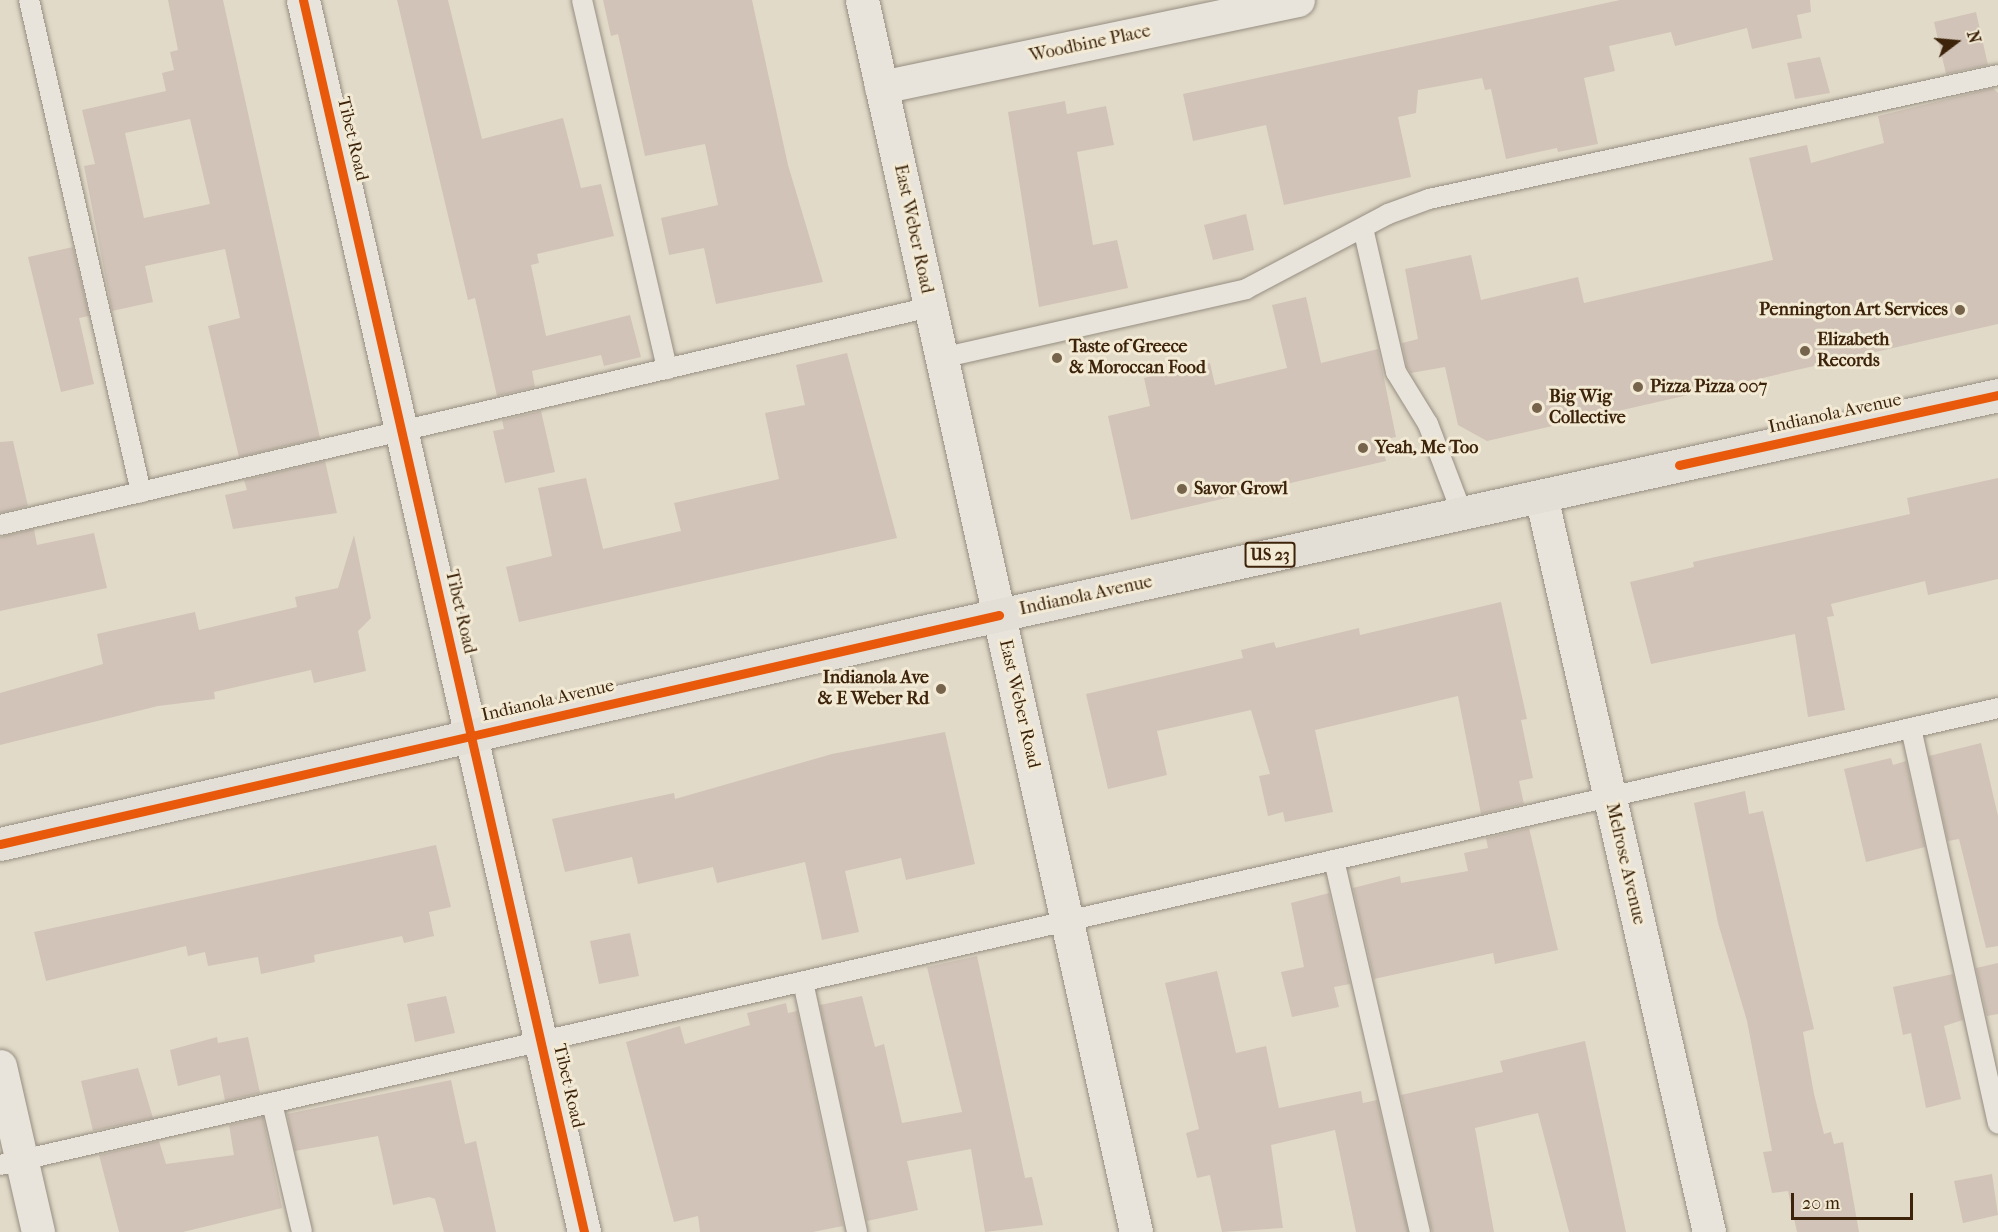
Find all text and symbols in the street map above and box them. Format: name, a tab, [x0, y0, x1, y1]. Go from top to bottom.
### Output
north arrow	[1926, 12, 1986, 72]
street label: Woodbine Place	[1027, 21, 1153, 67]
text: N	[1963, 28, 1985, 45]
street label: Tibet Road	[332, 95, 372, 183]
street label: East Weber Road	[889, 162, 937, 296]
place label: Pennington Art Services	[1759, 299, 1948, 321]
marker: Pennington Art Services	[1953, 303, 1967, 317]
place label: Elizabeth Records	[1817, 330, 1889, 372]
place label: Taste of Greece & Moroccan Food	[1069, 337, 1206, 380]
marker: Elizabeth Records	[1798, 344, 1812, 358]
marker: Taste of Greece & Moroccan Food	[1050, 351, 1064, 365]
place label: Pizza Pizza 007	[1650, 376, 1767, 398]
marker: Pizza Pizza 007	[1631, 380, 1645, 394]
place label: Big Wig Collective	[1549, 387, 1626, 430]
street label: Indianola Avenue	[1767, 389, 1903, 439]
marker: Big Wig Collective	[1530, 401, 1544, 415]
place label: Yeah, Me Too	[1375, 437, 1478, 459]
marker: Yeah, Me Too	[1356, 441, 1370, 455]
place label: Savor Growl	[1194, 478, 1288, 500]
marker: Savor Growl	[1175, 482, 1189, 496]
road number: US 23	[1244, 542, 1296, 568]
street label: Tibet Road	[440, 568, 480, 656]
street label: Indianola Avenue	[1018, 571, 1154, 621]
street label: East Weber Road	[994, 637, 1044, 771]
place label: Indianola Ave & E Weber Rd	[818, 668, 929, 710]
street label: Indianola Avenue	[480, 675, 616, 727]
marker: Indianola Ave & E Weber Rd	[934, 682, 948, 696]
street label: Melrose Avenue	[1601, 801, 1649, 927]
street label: Tibet Road	[548, 1042, 588, 1130]
scale bar	[1794, 1181, 1916, 1219]
text: 20 m	[1802, 1193, 1840, 1214]

